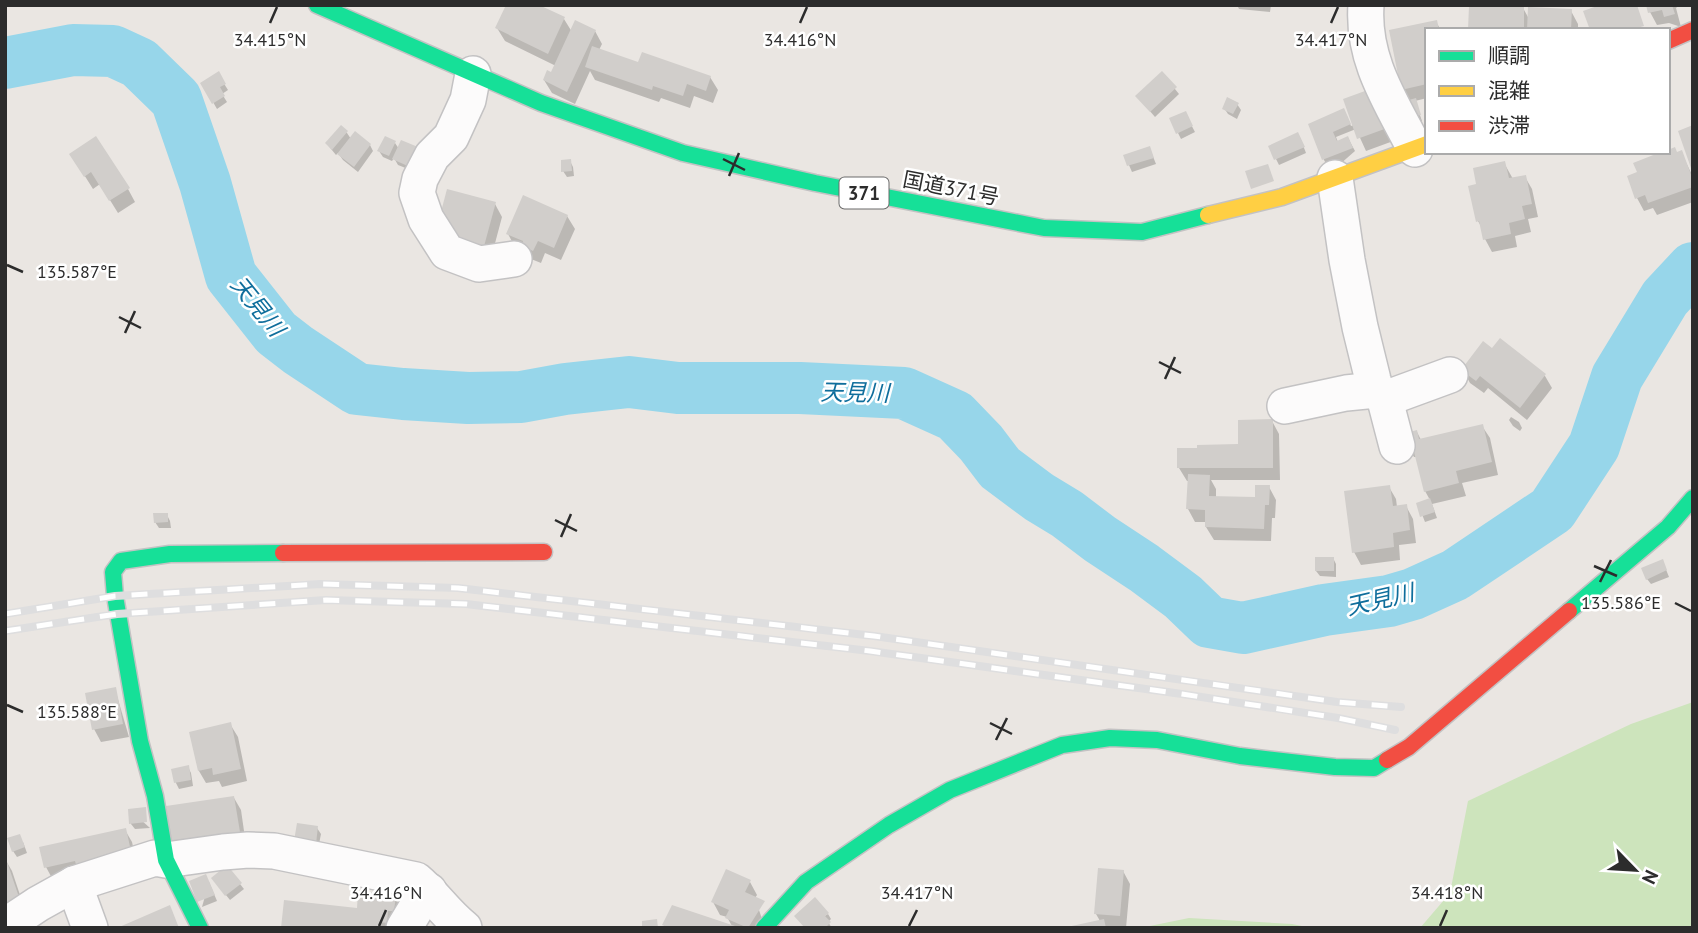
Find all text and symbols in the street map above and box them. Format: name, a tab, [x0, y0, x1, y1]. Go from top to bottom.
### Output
text: 34.415°N	[234, 28, 306, 51]
text: 34.416°N	[764, 28, 836, 51]
text: 34.417°N	[1295, 28, 1367, 51]
legend	[1425, 28, 1670, 154]
text: 順調	[1488, 42, 1530, 69]
text: 混雑	[1488, 77, 1530, 104]
text: 渋滞	[1488, 112, 1530, 139]
street label: 国道371号	[901, 165, 1001, 211]
road number: 371	[840, 178, 888, 209]
text: 135.587°E	[37, 260, 117, 283]
water label: 天見川	[225, 270, 293, 344]
water label: 天見川	[820, 377, 893, 407]
water label: 天見川	[1343, 576, 1420, 621]
text: 135.586°E	[1581, 591, 1661, 614]
text: 135.588°E	[37, 700, 117, 723]
north arrow	[1600, 835, 1670, 905]
text: N	[1637, 866, 1664, 888]
text: 34.416°N	[350, 881, 422, 904]
text: 34.417°N	[881, 881, 953, 904]
text: 34.418°N	[1411, 881, 1483, 904]

